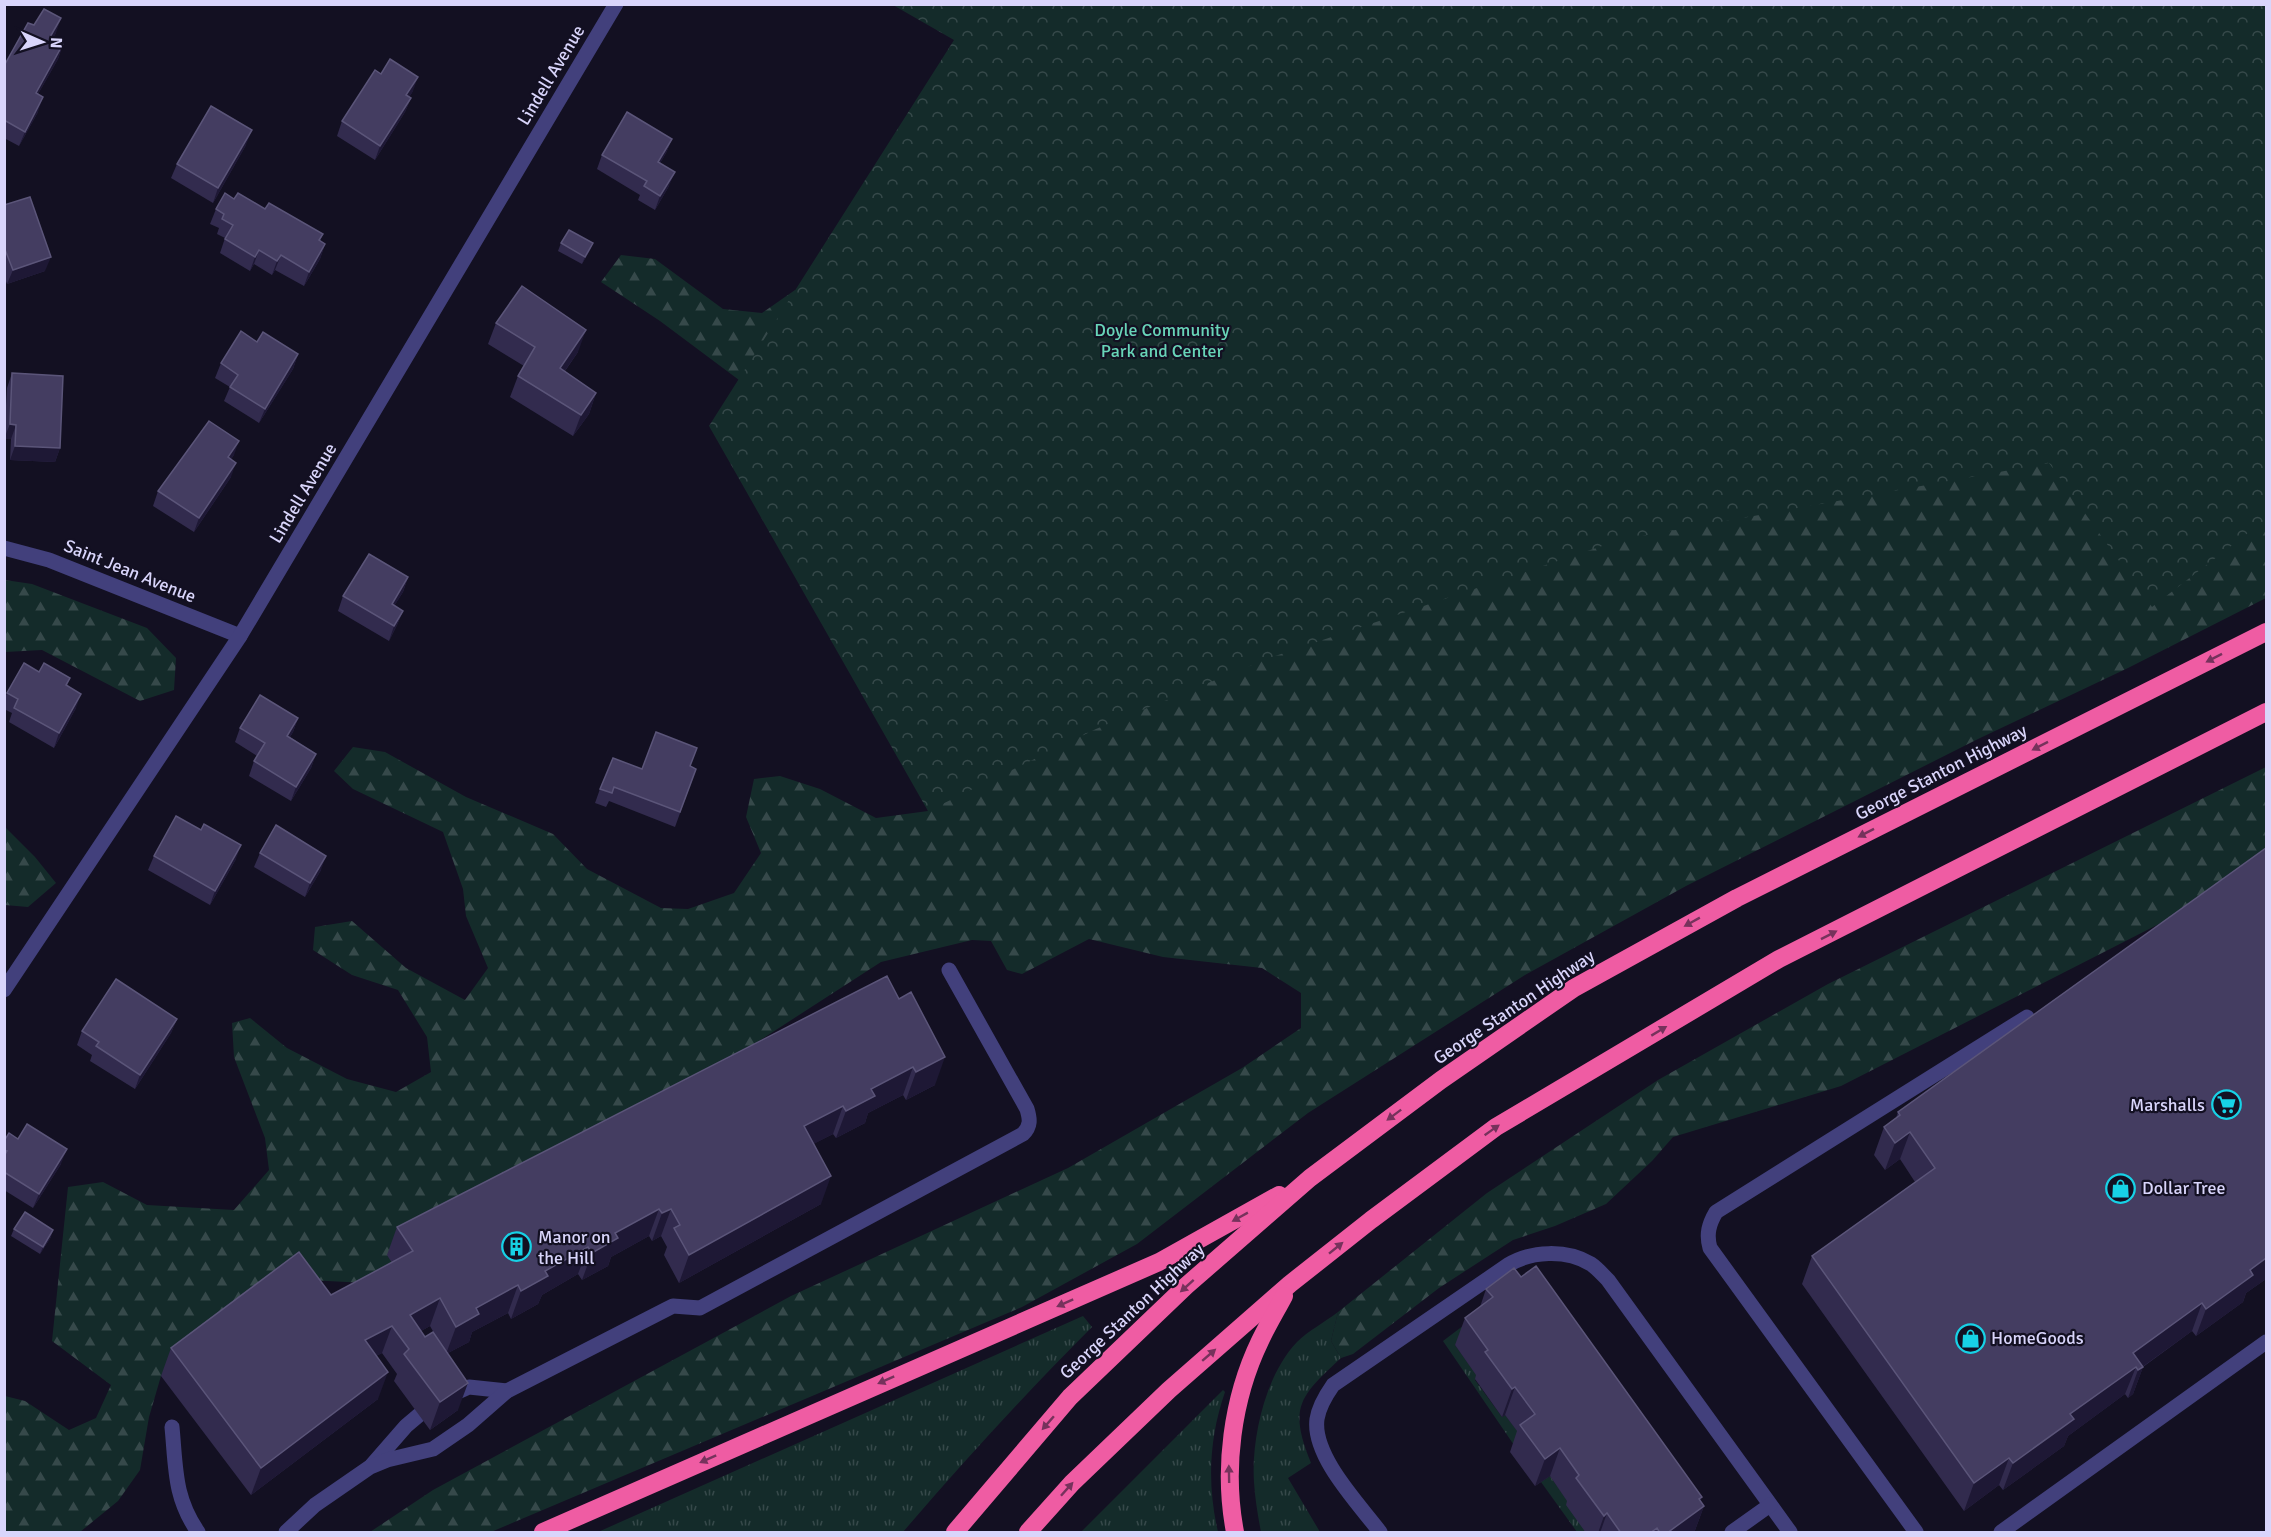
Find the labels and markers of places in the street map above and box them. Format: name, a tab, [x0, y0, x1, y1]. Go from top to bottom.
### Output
supermarket icon: Marshalls	[2210, 1089, 2242, 1121]
place label: Marshalls	[2130, 1094, 2205, 1116]
shop icon: Dollar Tree	[2105, 1172, 2137, 1204]
place label: Dollar Tree	[2142, 1177, 2225, 1199]
place label: Manor on the Hill	[538, 1226, 611, 1269]
building icon: Manor on the Hill	[501, 1231, 533, 1263]
shop icon: HomeGoods	[1954, 1322, 1986, 1354]
place label: HomeGoods	[1991, 1327, 2084, 1349]

